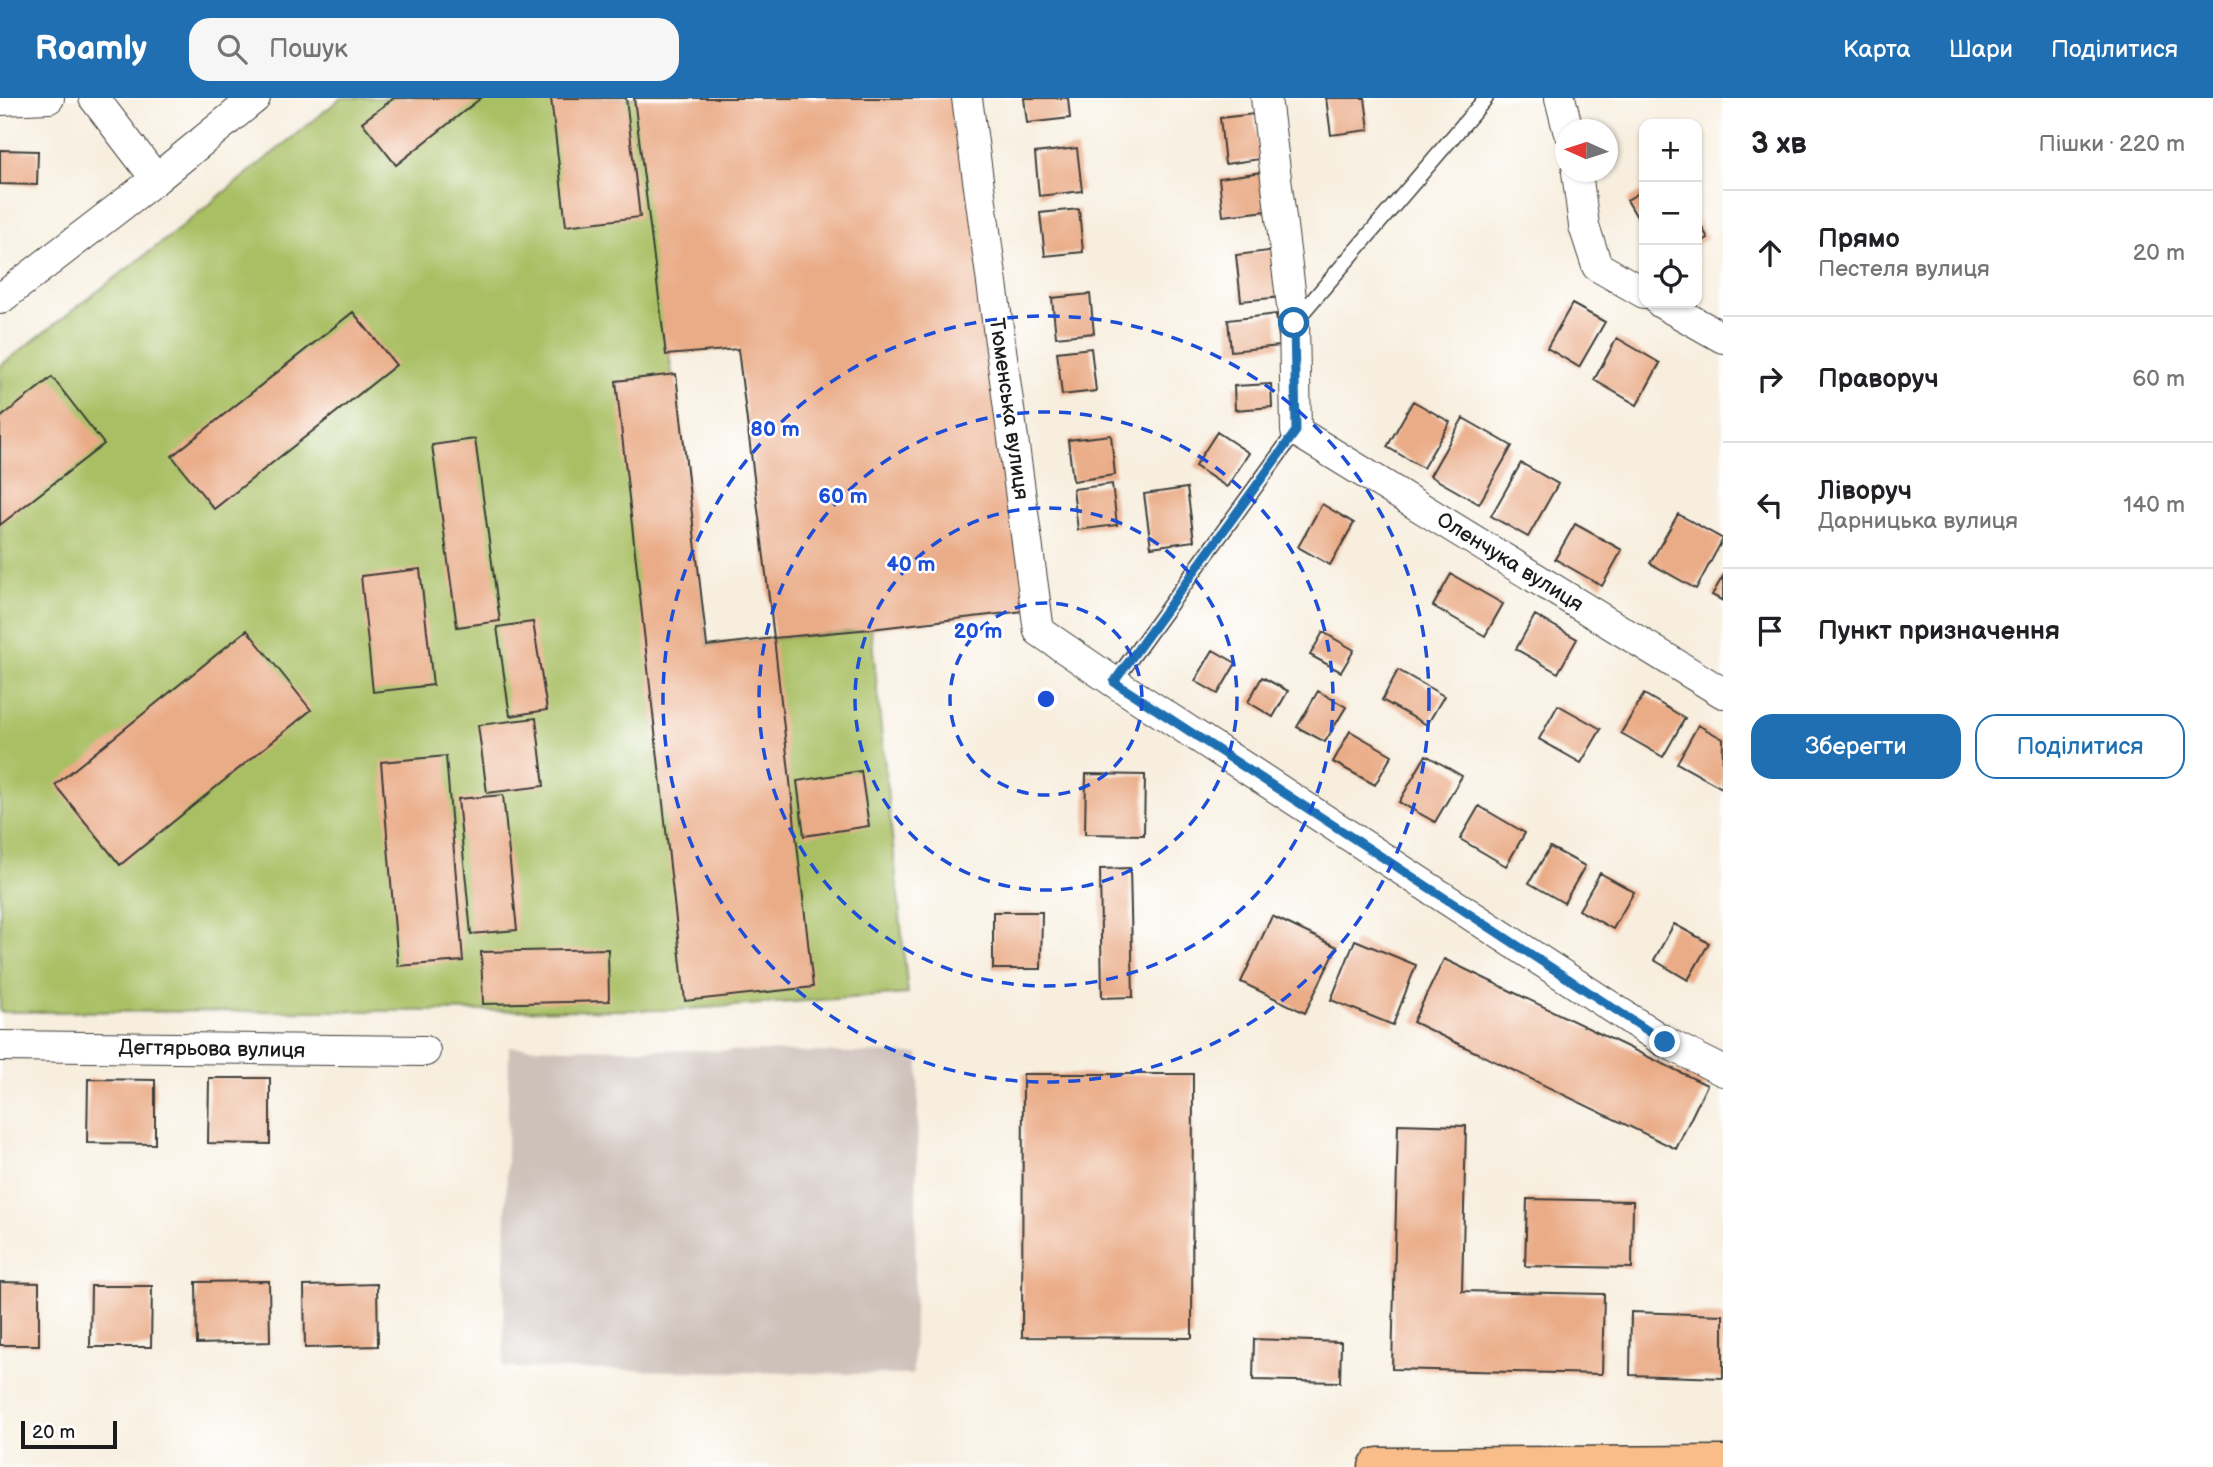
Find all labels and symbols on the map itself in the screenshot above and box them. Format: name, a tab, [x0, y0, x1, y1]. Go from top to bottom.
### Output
north arrow	[1555, 119, 1618, 182]
route start	[1278, 307, 1309, 338]
street label: Тюменська вулиця	[984, 317, 1034, 501]
text: 80 m	[750, 417, 800, 442]
text: 60 m	[818, 484, 868, 509]
street label: Оленчука вулиця	[1432, 507, 1588, 617]
text: 40 m	[886, 552, 936, 577]
text: 20 m	[954, 619, 1002, 644]
centre of rings	[1034, 687, 1058, 711]
route end	[1649, 1026, 1680, 1057]
street label: Дегтярьова вулиця	[118, 1035, 306, 1063]
scale bar	[21, 1418, 117, 1450]

